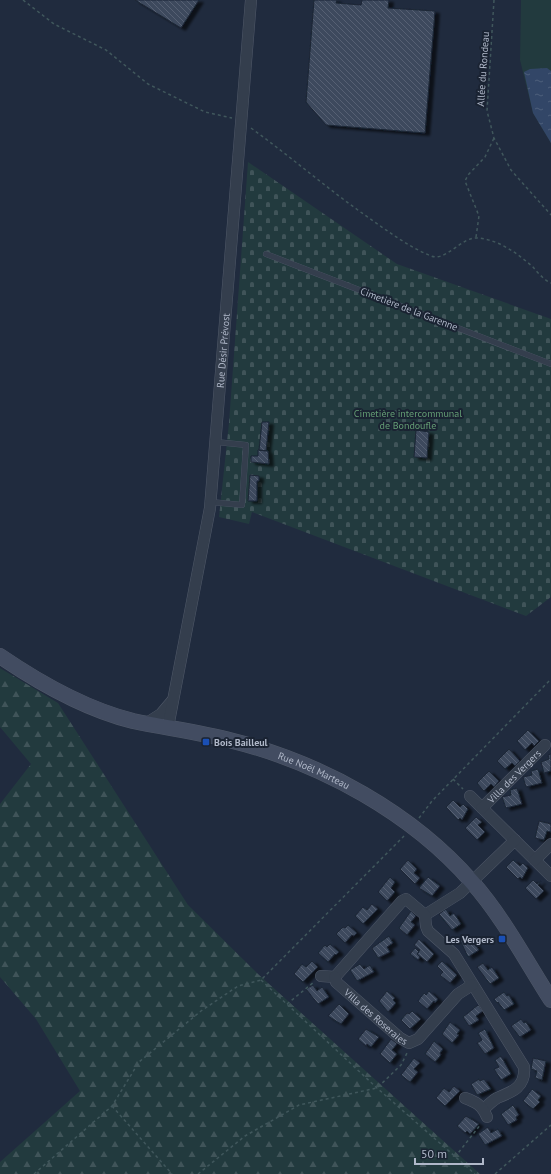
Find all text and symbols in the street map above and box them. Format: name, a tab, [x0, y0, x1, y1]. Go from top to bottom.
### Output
street label: Allée du Rondeau	[474, 31, 492, 107]
street label: Cimetière de la Garenne	[359, 284, 459, 334]
street label: Rue Désir Prévost	[213, 312, 232, 388]
park label: Cimetière intercommunal de Bondoufle	[354, 407, 462, 432]
place label: Bois Bailleul	[214, 736, 268, 749]
marker: Bois Bailleul	[201, 737, 211, 747]
street label: Villa des Vergers	[484, 747, 543, 806]
street label: Rue Noël Marteau	[276, 749, 352, 792]
place label: Les Vergers	[446, 933, 494, 946]
marker: Les Vergers	[497, 934, 507, 944]
street label: Villa des Roseraies	[341, 985, 410, 1047]
scale bar	[415, 1140, 483, 1166]
text: 50 m	[421, 1146, 447, 1161]

